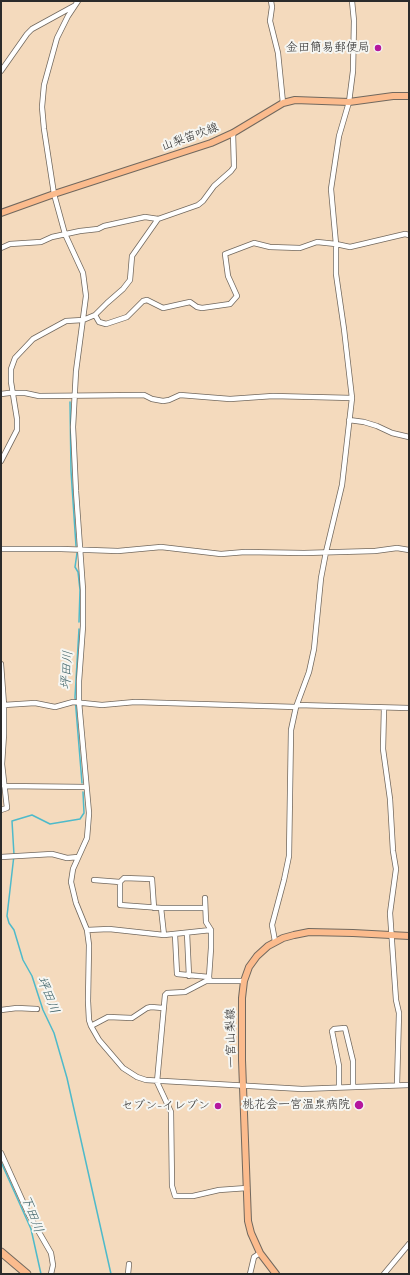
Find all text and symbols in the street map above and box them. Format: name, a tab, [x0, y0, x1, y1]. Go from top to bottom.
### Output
place label: 金田簡易郵便局	[286, 41, 370, 55]
marker: 金田簡易郵便局	[373, 43, 383, 53]
street label: 山梨笛吹線	[159, 120, 221, 154]
water label: 坪田川	[58, 650, 76, 690]
water label: 坪田川	[33, 974, 63, 1016]
street label: 一宮山梨線	[223, 1008, 239, 1068]
place label: 桃花会一宮温泉病院	[242, 1098, 350, 1112]
place label: セブン-イレブン	[121, 1099, 210, 1113]
marker: 桃花会一宮温泉病院	[353, 1099, 365, 1111]
marker: セブン-イレブン	[213, 1101, 223, 1111]
water label: 下田川	[18, 1193, 46, 1235]

